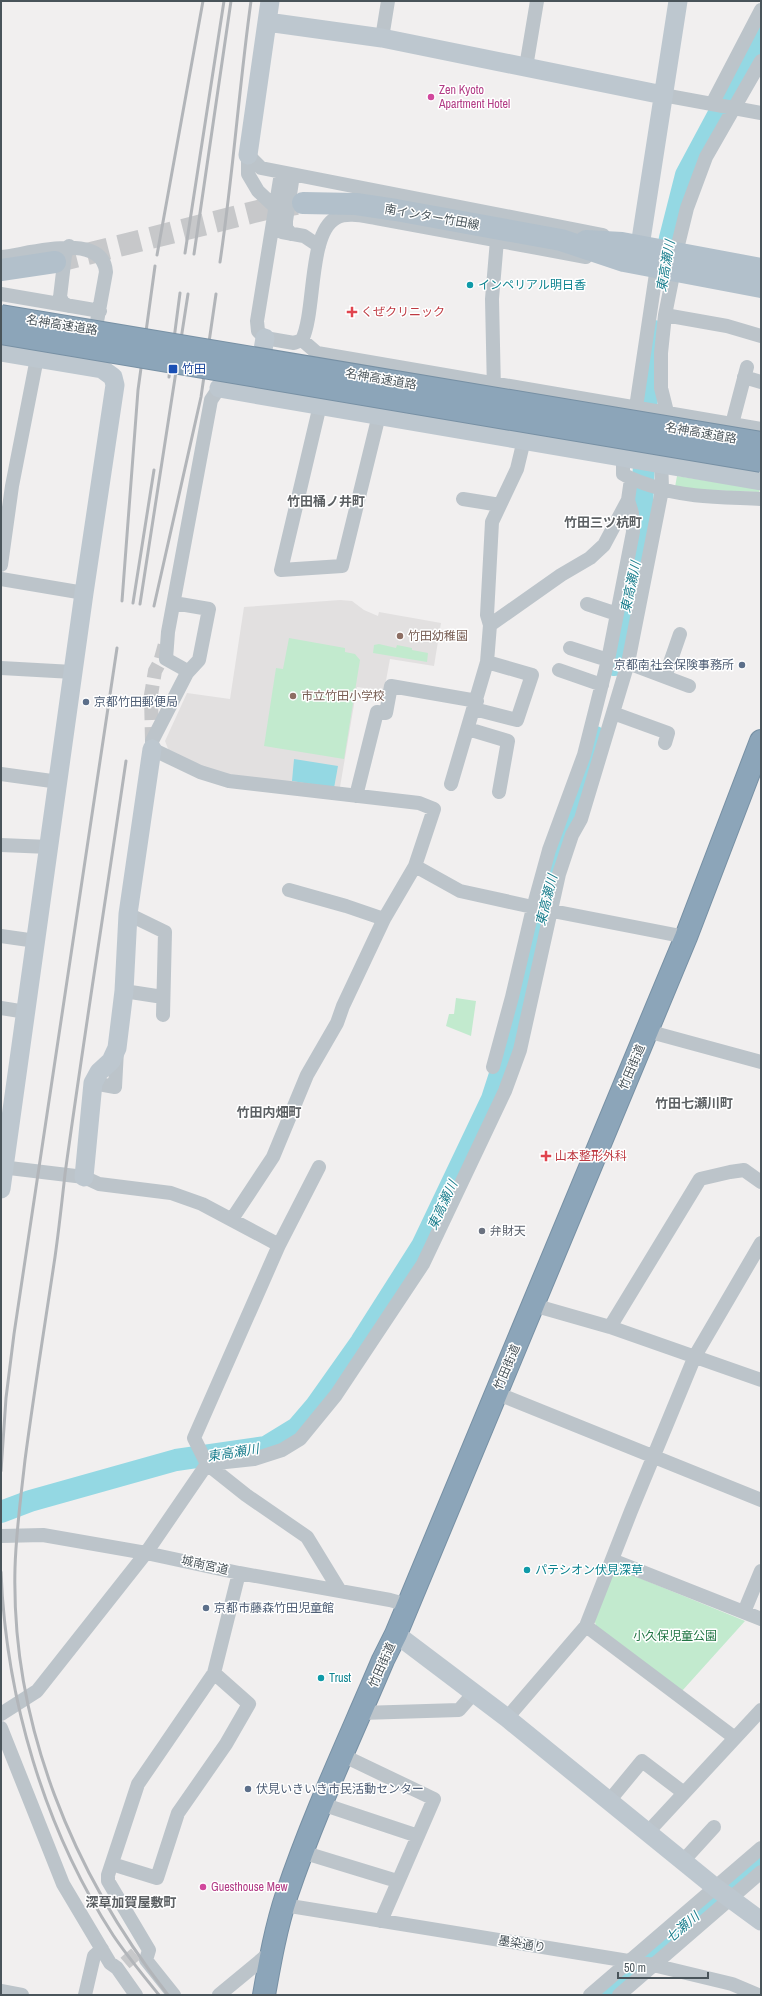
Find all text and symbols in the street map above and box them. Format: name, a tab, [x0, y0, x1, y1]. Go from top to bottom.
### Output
place label: Zen Kyoto Apartment Hotel	[438, 82, 510, 112]
marker: Zen Kyoto Apartment Hotel	[426, 92, 436, 102]
street label: 南インター竹田線	[383, 201, 481, 233]
water label: 東高瀬川	[653, 237, 679, 293]
place label: インペリアル明日香	[478, 277, 586, 293]
marker: インペリアル明日香	[465, 280, 475, 290]
place label: くぜクリニック	[361, 304, 445, 320]
marker: くぜクリニック	[346, 306, 358, 318]
street label: 名神高速道路	[25, 311, 99, 339]
place label: 竹田	[182, 361, 206, 377]
marker: 竹田	[167, 363, 179, 375]
street label: 名神高速道路	[344, 365, 418, 393]
street label: 名神高速道路	[664, 419, 738, 447]
district label: 竹田桶ノ井町	[287, 493, 365, 510]
district label: 竹田三ツ杭町	[564, 514, 642, 531]
water label: 東高瀬川	[617, 558, 645, 614]
place label: 竹田幼稚園	[408, 628, 468, 644]
marker: 竹田幼稚園	[395, 631, 405, 641]
place label: 京都南社会保険事務所	[614, 657, 734, 673]
marker: 京都南社会保険事務所	[737, 660, 747, 670]
place label: 市立竹田小学校	[301, 688, 385, 704]
marker: 市立竹田小学校	[288, 691, 298, 701]
place label: 京都竹田郵便局	[94, 694, 178, 710]
marker: 京都竹田郵便局	[81, 697, 91, 707]
water label: 東高瀬川	[532, 871, 562, 927]
street label: 竹田街道	[615, 1042, 649, 1092]
district label: 竹田七瀬川町	[655, 1095, 733, 1112]
district label: 竹田内畑町	[236, 1104, 302, 1121]
place label: 山本整形外科	[555, 1148, 627, 1164]
marker: 山本整形外科	[540, 1150, 552, 1162]
water label: 東高瀬川	[424, 1176, 462, 1232]
place label: 弁財天	[490, 1223, 526, 1239]
marker: 弁財天	[477, 1226, 487, 1236]
street label: 竹田街道	[490, 1342, 524, 1392]
water label: 東高瀬川	[206, 1440, 262, 1465]
street label: 城南宮道	[180, 1552, 230, 1578]
place label: パテシオン伏見深草	[535, 1562, 643, 1578]
marker: パテシオン伏見深草	[522, 1565, 532, 1575]
place label: 京都市藤森竹田児童館	[214, 1600, 334, 1616]
marker: 京都市藤森竹田児童館	[201, 1603, 211, 1613]
park label: 小久保児童公園	[633, 1628, 717, 1644]
street label: 竹田街道	[365, 1640, 399, 1690]
place label: Trust	[329, 1670, 351, 1686]
marker: Trust	[316, 1673, 326, 1683]
place label: 伏見いきいき市民活動センター	[256, 1781, 424, 1797]
marker: 伏見いきいき市民活動センター	[243, 1784, 253, 1794]
place label: Guesthouse Mew	[211, 1879, 288, 1895]
marker: Guesthouse Mew	[198, 1882, 208, 1892]
district label: 深草加賀屋敷町	[85, 1894, 177, 1911]
water label: 七瀬川	[662, 1907, 704, 1947]
street label: 墨染通り	[497, 1932, 547, 1956]
scale bar	[618, 1954, 708, 1980]
text: 50 m	[624, 1960, 646, 1976]

